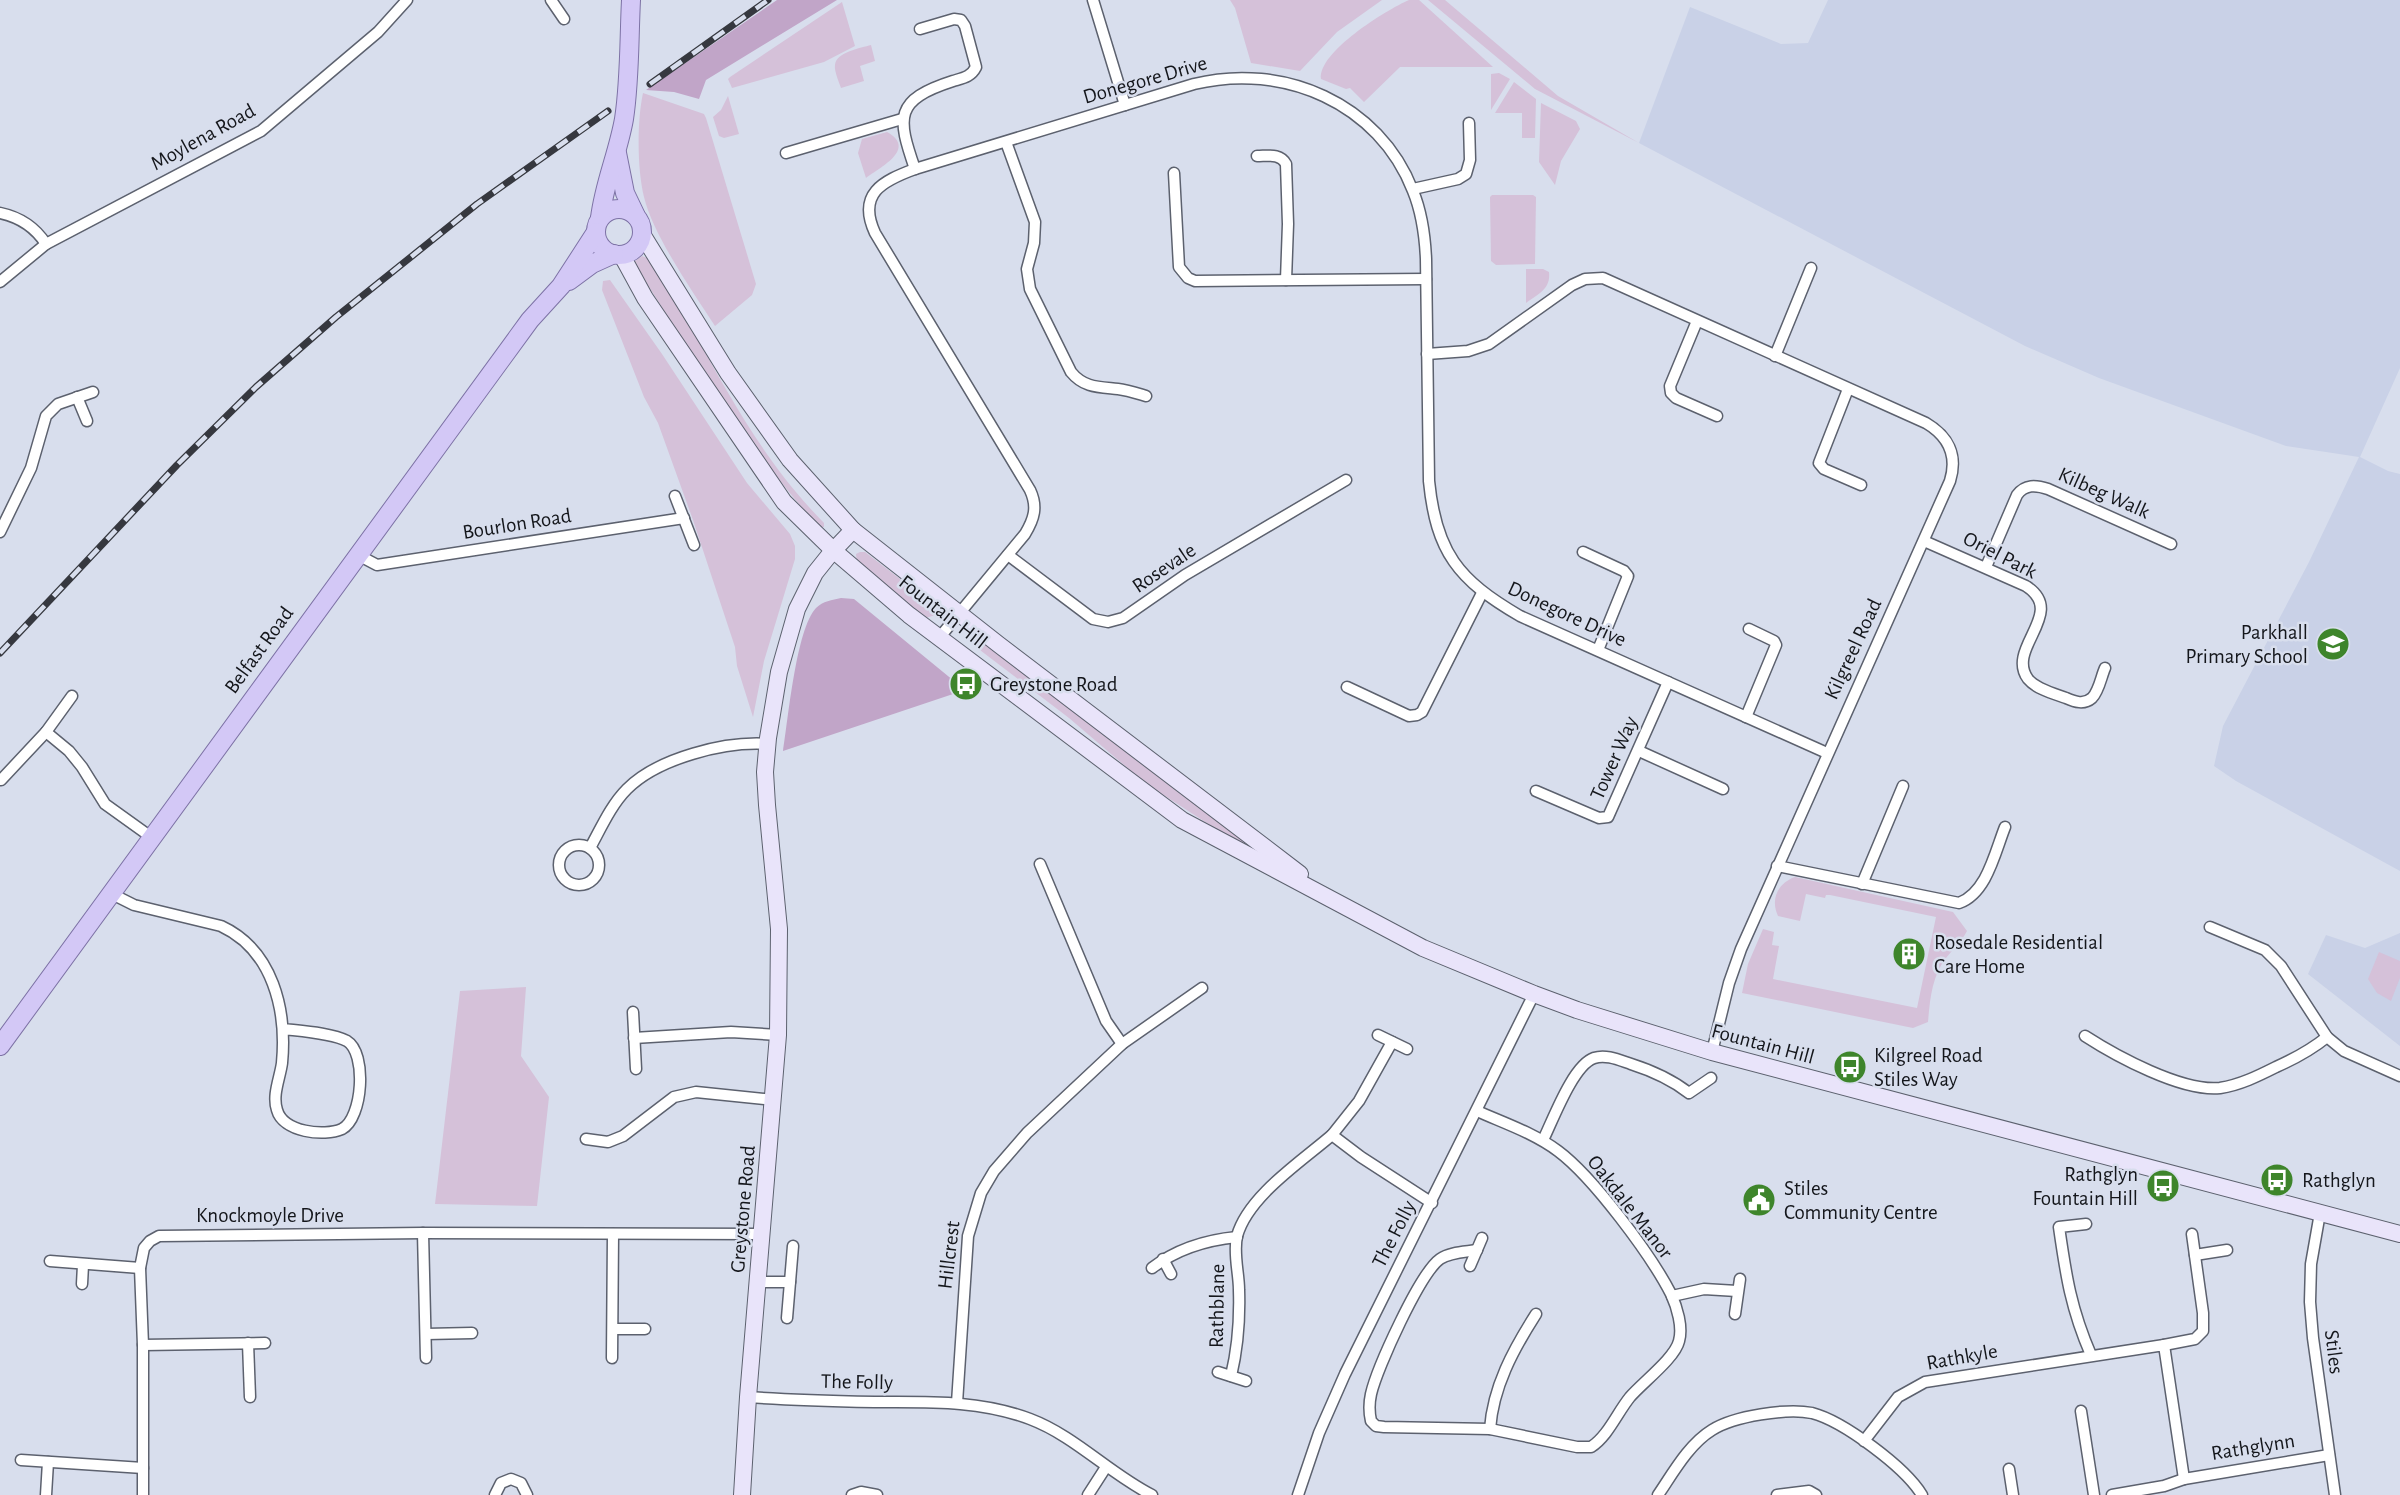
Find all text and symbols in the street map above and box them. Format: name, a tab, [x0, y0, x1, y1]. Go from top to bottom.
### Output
street label: Donegore Drive	[1081, 52, 1209, 108]
street label: Moylena Road	[147, 100, 259, 174]
street label: Kilbeg Walk	[2055, 464, 2153, 523]
street label: Bourlon Road	[461, 505, 573, 543]
street label: Oriel Park	[1960, 528, 2041, 583]
street label: Rosevale	[1128, 539, 1200, 597]
street label: Fountain Hill	[895, 571, 991, 653]
street label: Donegore Drive	[1505, 577, 1629, 651]
street label: Kilgreel Road	[1821, 595, 1885, 703]
street label: Belfast Road	[221, 603, 297, 697]
place label: Parkhall Primary School	[2185, 622, 2308, 667]
school or university icon: Parkhall Primary School	[2314, 625, 2352, 663]
bus stop icon: Greystone Road	[947, 665, 985, 703]
place label: Greystone Road	[990, 674, 1118, 695]
street label: Tower Way	[1586, 713, 1642, 803]
place label: Rosedale Residential Care Home	[1934, 932, 2103, 977]
building icon: Rosedale Residential Care Home	[1890, 935, 1928, 973]
street label: Fountain Hill	[1709, 1020, 1817, 1068]
place label: Kilgreel Road Stiles Way	[1874, 1045, 1983, 1090]
bus stop icon: Kilgreel Road Stiles Way	[1831, 1048, 1869, 1086]
street label: Greystone Road	[727, 1144, 759, 1273]
street label: Oakdale Manor	[1583, 1151, 1677, 1263]
bus stop icon: Rathglyn	[2258, 1161, 2296, 1199]
place label: Rathglyn Fountain Hill	[2032, 1164, 2138, 1209]
bus stop icon: Rathglyn Fountain Hill	[2144, 1167, 2182, 1205]
place label: Rathglyn	[2302, 1170, 2376, 1191]
place label: Stiles Community Centre	[1784, 1178, 1938, 1223]
public building icon: Stiles Community Centre	[1740, 1181, 1778, 1219]
street label: The Folly	[1368, 1197, 1420, 1271]
street label: Knockmoyle Drive	[196, 1205, 344, 1226]
street label: Hillcrest	[934, 1219, 964, 1290]
street label: Rathblane	[1206, 1264, 1228, 1348]
street label: Stiles	[2321, 1329, 2347, 1375]
street label: Rathkyle	[1925, 1340, 1999, 1374]
street label: The Folly	[821, 1371, 893, 1393]
street label: Rathglynn	[2210, 1430, 2296, 1464]

